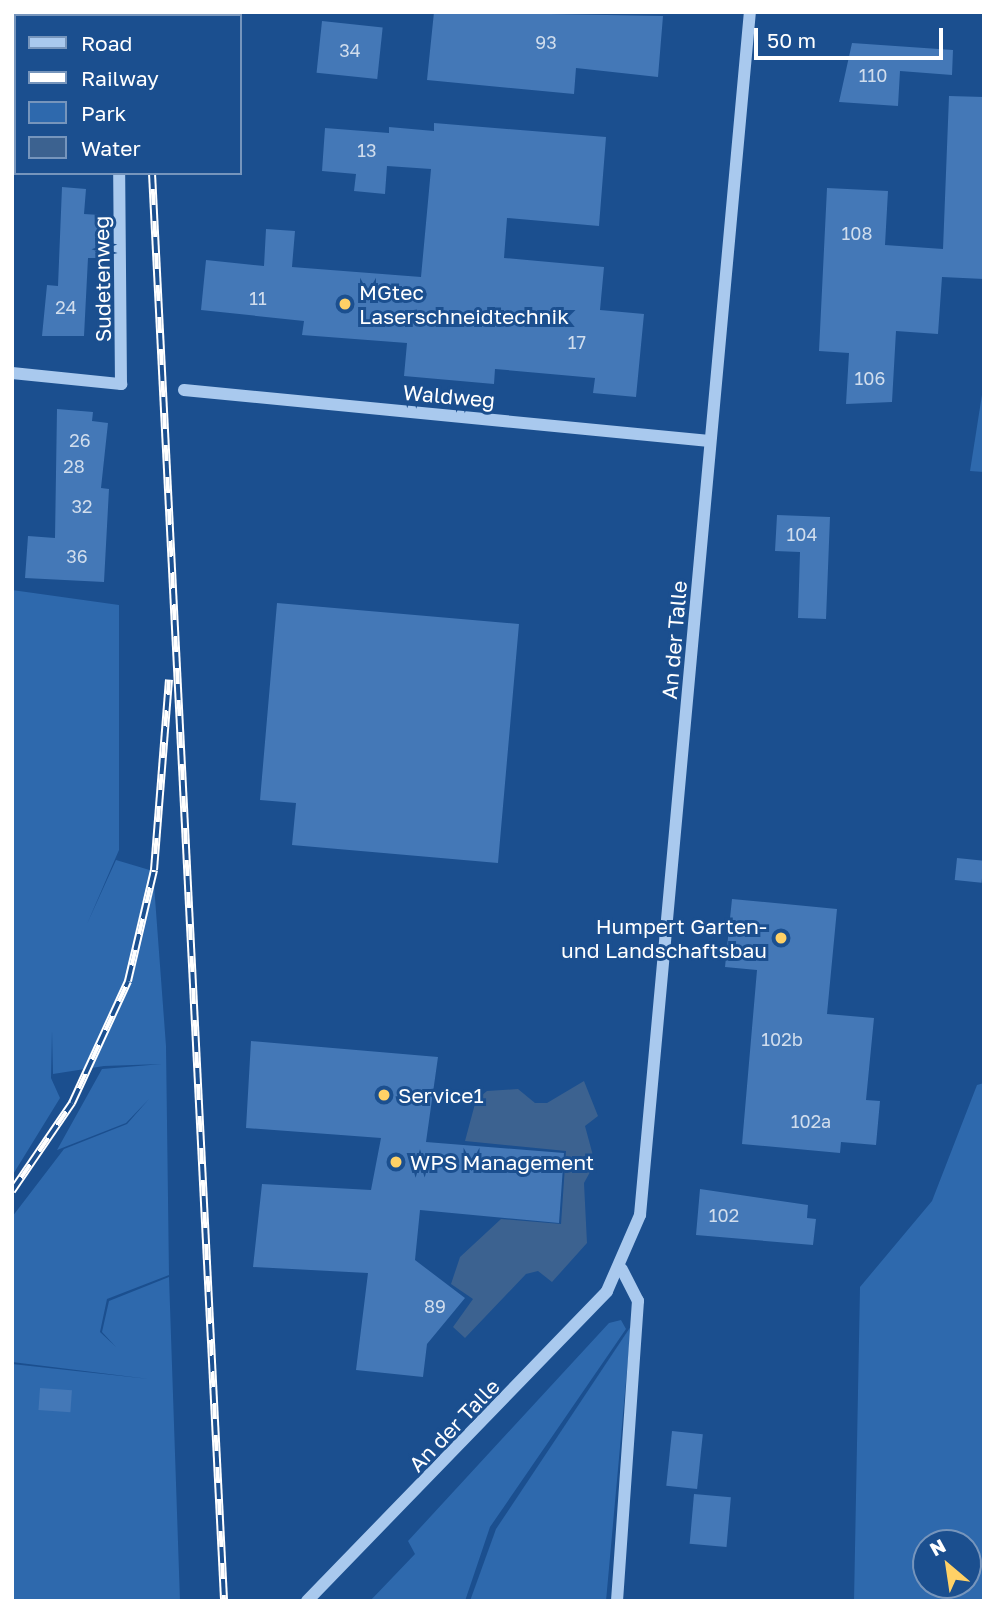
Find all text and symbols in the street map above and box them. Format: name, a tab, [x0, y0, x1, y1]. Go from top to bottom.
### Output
legend	[14, 14, 242, 175]
scale bar	[758, 14, 947, 58]
text: 50 m	[767, 27, 816, 53]
text: Road	[81, 30, 132, 56]
house number: 93	[535, 31, 557, 53]
house number: 34	[339, 39, 361, 61]
house number: 110	[859, 64, 887, 86]
text: Railway	[81, 65, 159, 91]
text: Park	[81, 100, 126, 126]
text: Water	[81, 135, 141, 161]
house number: 13	[357, 139, 377, 161]
street label: Sudetenweg	[88, 216, 116, 342]
house number: 108	[842, 222, 872, 244]
place label: MGtec Laserschneidtechnik	[359, 279, 569, 329]
house number: 11	[249, 287, 267, 309]
house number: 24	[55, 296, 77, 318]
marker: MGtec Laserschneidtechnik	[337, 296, 353, 312]
house number: 17	[568, 331, 586, 353]
house number: 106	[855, 367, 885, 389]
street label: Waldweg	[402, 379, 496, 413]
house number: 26	[69, 429, 91, 451]
house number: 28	[63, 455, 85, 477]
house number: 32	[72, 495, 92, 517]
house number: 104	[787, 523, 817, 545]
house number: 36	[66, 545, 88, 567]
street label: An der Talle	[656, 580, 692, 700]
place label: Humpert Garten- und Landschaftsbau	[561, 913, 767, 963]
marker: Humpert Garten- und Landschaftsbau	[773, 930, 789, 946]
house number: 102b	[761, 1028, 803, 1050]
place label: Service1	[398, 1082, 484, 1108]
marker: Service1	[376, 1087, 392, 1103]
house number: 102a	[791, 1110, 831, 1132]
place label: WPS Management	[410, 1149, 594, 1175]
marker: WPS Management	[388, 1154, 404, 1170]
house number: 102	[709, 1204, 739, 1226]
house number: 89	[424, 1295, 446, 1317]
street label: An der Talle	[404, 1373, 504, 1477]
north arrow	[912, 1529, 982, 1599]
text: N	[926, 1533, 949, 1561]

